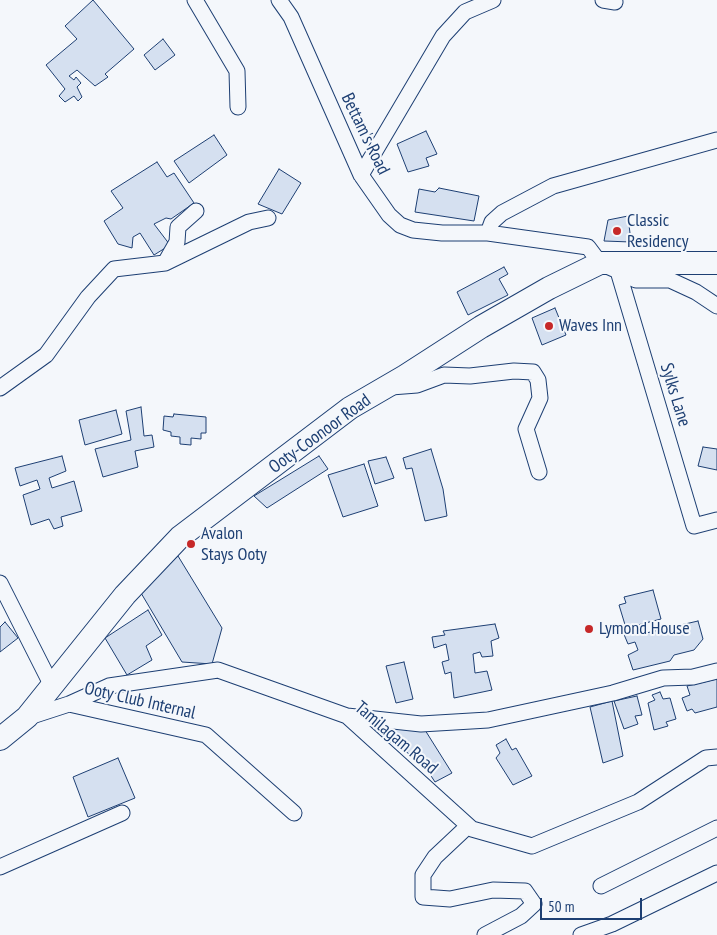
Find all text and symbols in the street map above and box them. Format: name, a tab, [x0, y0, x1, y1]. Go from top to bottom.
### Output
street label: Bettam's Road	[336, 90, 394, 178]
place label: Classic Residency	[627, 210, 688, 252]
marker: Classic Residency	[611, 225, 623, 237]
place label: Waves Inn	[559, 315, 622, 337]
marker: Waves Inn	[543, 320, 555, 332]
street label: Sylks Lane	[655, 361, 695, 429]
street label: Ooty-Coonoor Road	[265, 390, 375, 478]
place label: Avalon Stays Ooty	[201, 523, 267, 566]
marker: Avalon Stays Ooty	[185, 538, 197, 550]
place label: Lymond House	[599, 618, 690, 640]
marker: Lymond House	[583, 623, 595, 635]
street label: Ooty Club Internal	[82, 678, 198, 724]
street label: Tamilagam Road	[350, 697, 442, 779]
scale bar	[542, 888, 644, 920]
text: 50 m	[548, 897, 574, 916]

